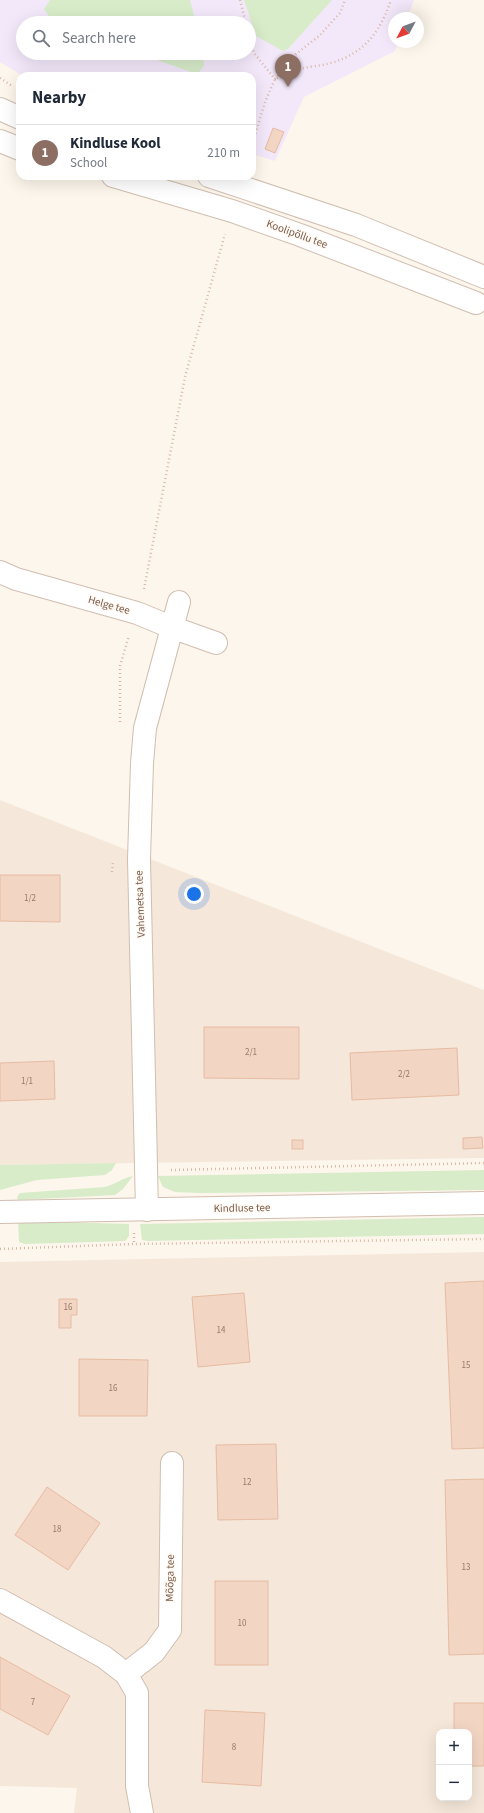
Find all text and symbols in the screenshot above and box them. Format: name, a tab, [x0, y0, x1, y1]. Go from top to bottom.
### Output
north arrow	[388, 12, 424, 48]
search box	[16, 16, 256, 60]
icon: search	[30, 27, 52, 49]
text: Search here	[62, 28, 136, 49]
pin: 1	[275, 54, 301, 87]
text: Nearby	[32, 86, 86, 110]
text: Kindluse Kool	[70, 133, 161, 154]
text: 1	[42, 144, 48, 162]
text: 210 m	[207, 144, 240, 162]
text: School	[70, 154, 107, 172]
street label: Koolipõllu tee	[264, 216, 330, 252]
street label: Helge tee	[86, 592, 132, 618]
street label: Vahemetsa tee	[131, 870, 149, 938]
your location	[184, 884, 204, 904]
house number: 1/2	[24, 892, 37, 905]
house number: 2/1	[245, 1046, 257, 1059]
house number: 2/2	[398, 1068, 411, 1081]
house number: 1/1	[21, 1075, 33, 1088]
street label: Kindluse tee	[214, 1200, 271, 1216]
house number: 16	[64, 1301, 73, 1314]
house number: 14	[217, 1324, 226, 1337]
house number: 15	[462, 1359, 471, 1372]
house number: 16	[109, 1382, 118, 1395]
house number: 12	[243, 1476, 252, 1489]
house number: 18	[53, 1523, 62, 1536]
street label: Mõõga tee	[162, 1554, 178, 1602]
house number: 13	[462, 1561, 471, 1574]
house number: 10	[238, 1617, 247, 1630]
house number: 7	[31, 1696, 36, 1709]
map controls	[436, 1729, 472, 1801]
button: +	[436, 1729, 472, 1765]
house number: 8	[232, 1741, 237, 1754]
button: −	[436, 1765, 472, 1801]

